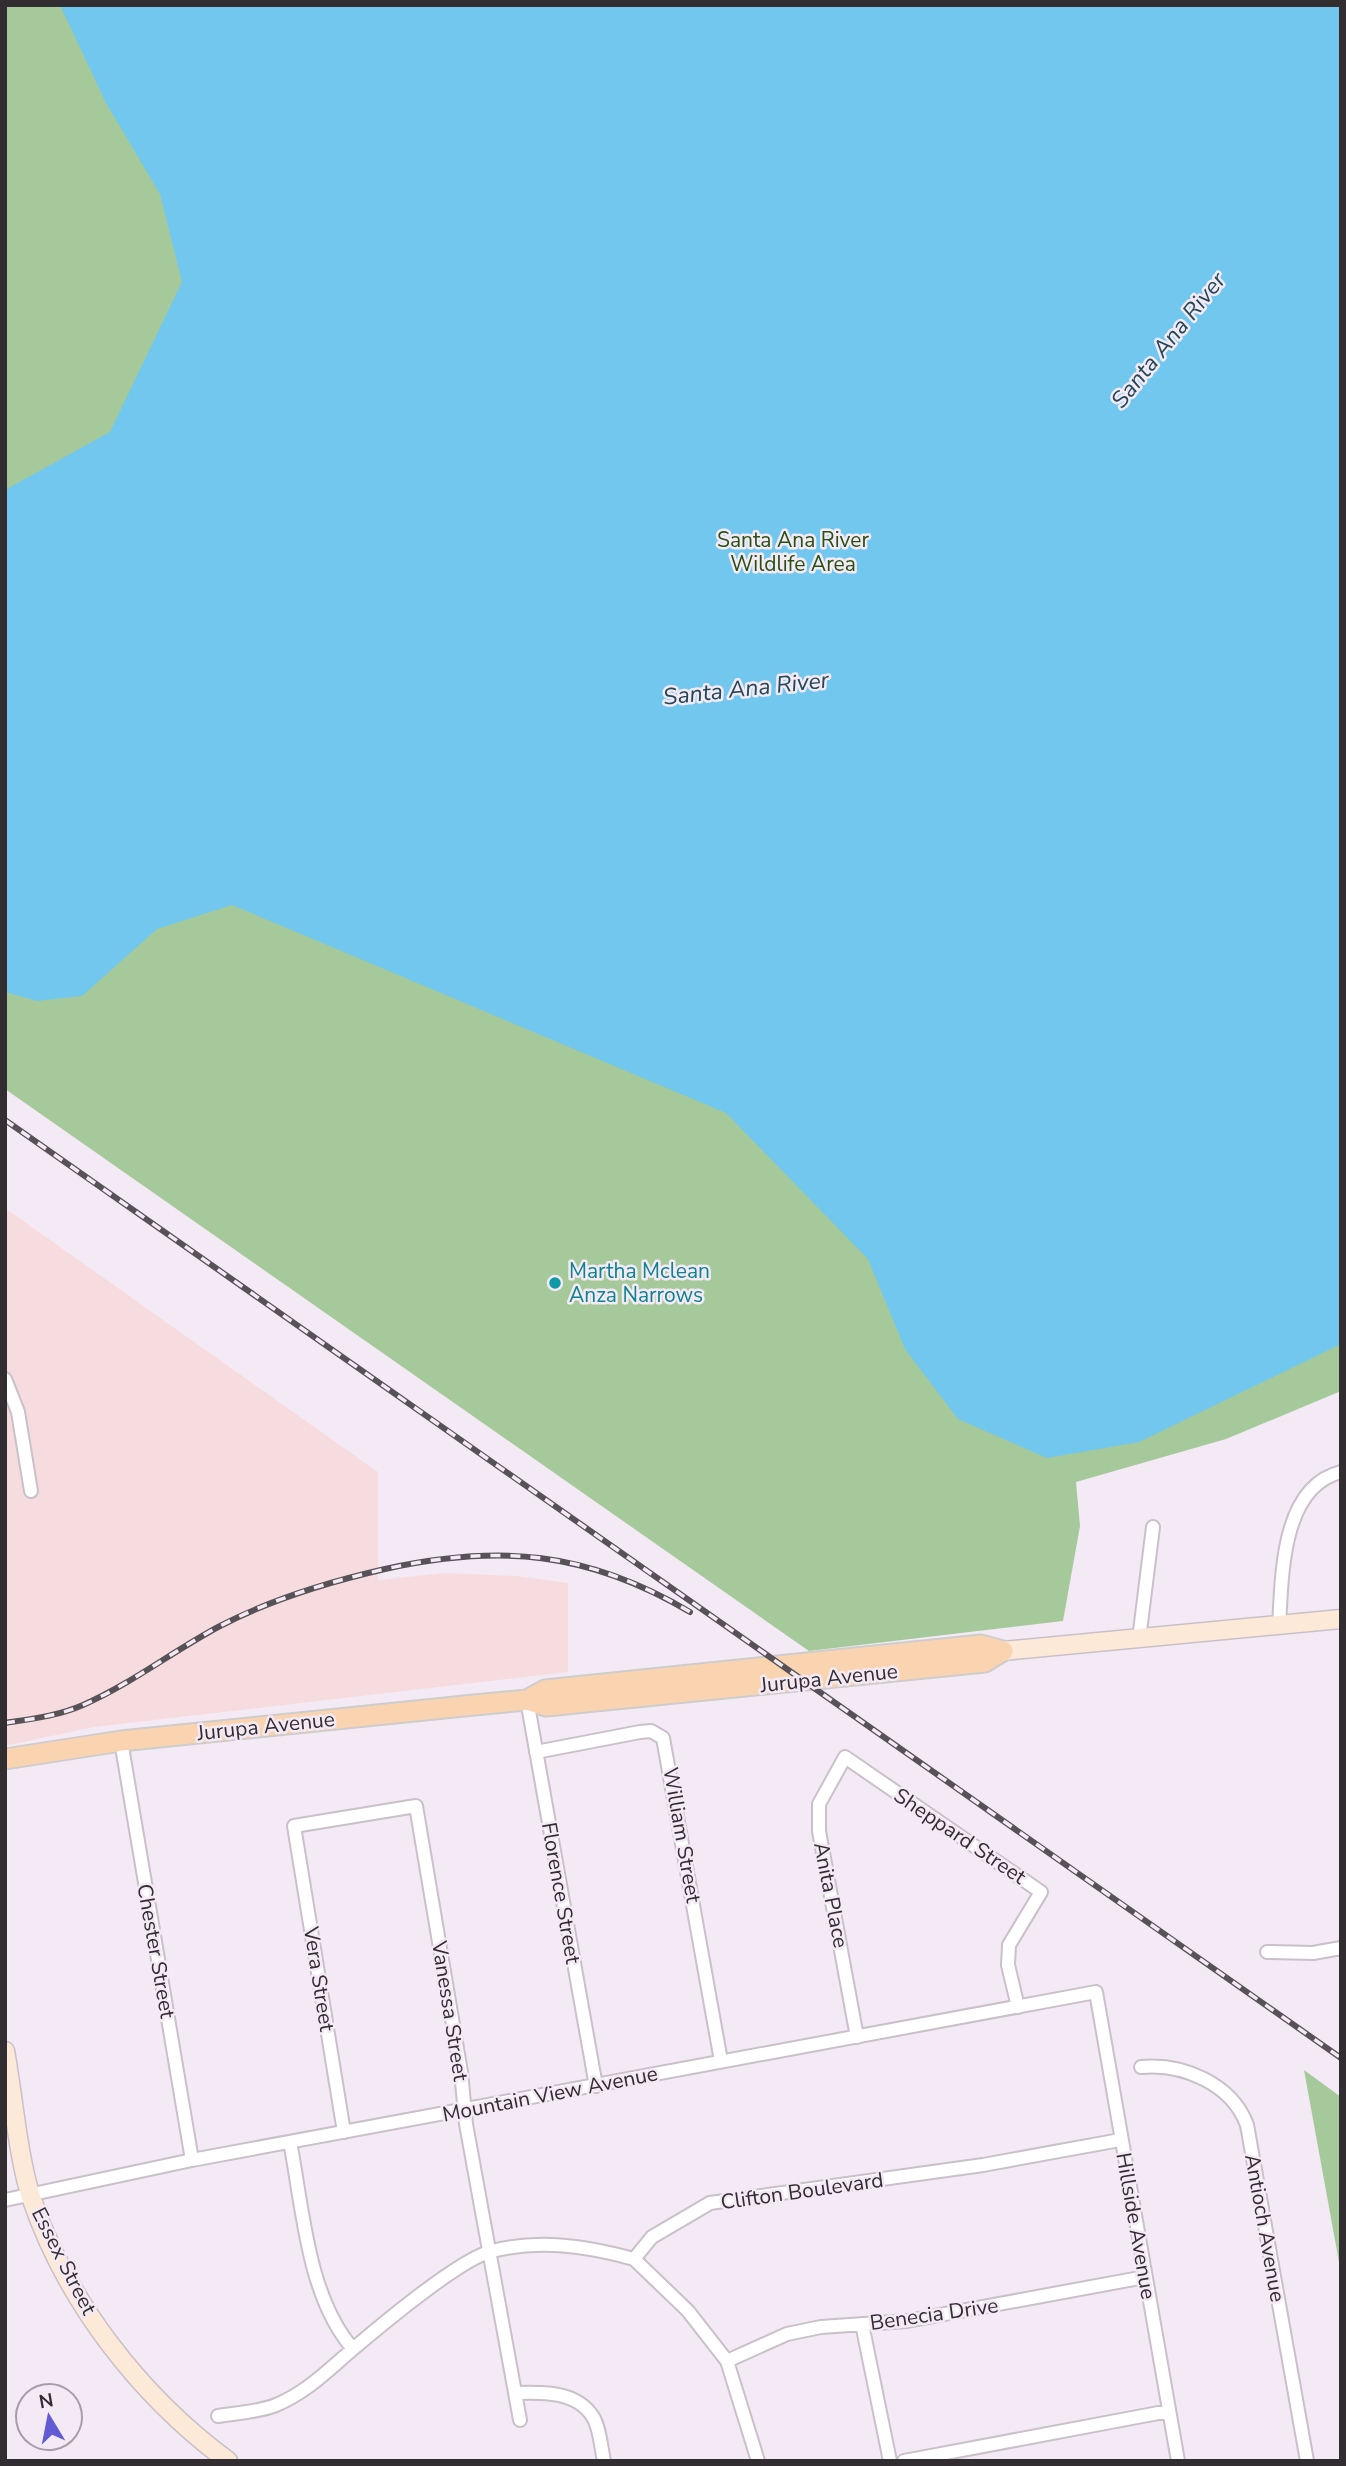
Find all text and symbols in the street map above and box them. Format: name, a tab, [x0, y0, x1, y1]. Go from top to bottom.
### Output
water label: Santa Ana River	[1104, 265, 1233, 415]
park label: Santa Ana River Wildlife Area	[717, 526, 869, 578]
water label: Santa Ana River	[662, 664, 831, 713]
place label: Martha Mclean Anza Narrows	[569, 1257, 710, 1309]
marker: Martha Mclean Anza Narrows	[547, 1275, 563, 1291]
street label: Jurupa Avenue	[758, 1657, 899, 1699]
street label: Jurupa Avenue	[195, 1705, 336, 1747]
street label: William Street	[656, 1765, 708, 1906]
street label: Sheppard Street	[888, 1781, 1032, 1891]
street label: Florence Street	[535, 1820, 587, 1967]
street label: Anita Place	[807, 1840, 855, 1950]
street label: Chester Street	[130, 1882, 182, 2021]
street label: Vera Street	[297, 1924, 341, 2034]
street label: Vanessa Street	[425, 1938, 475, 2084]
street label: Mountain View Avenue	[440, 2059, 660, 2129]
street label: Hillside Avenue	[1109, 2150, 1163, 2302]
street label: Antioch Avenue	[1238, 2152, 1292, 2304]
street label: Clifton Boulevard	[719, 2166, 885, 2216]
street label: Essex Street	[25, 2202, 103, 2320]
street label: Benecia Drive	[868, 2291, 1000, 2337]
north arrow	[14, 2382, 84, 2452]
text: N	[37, 2387, 55, 2415]

